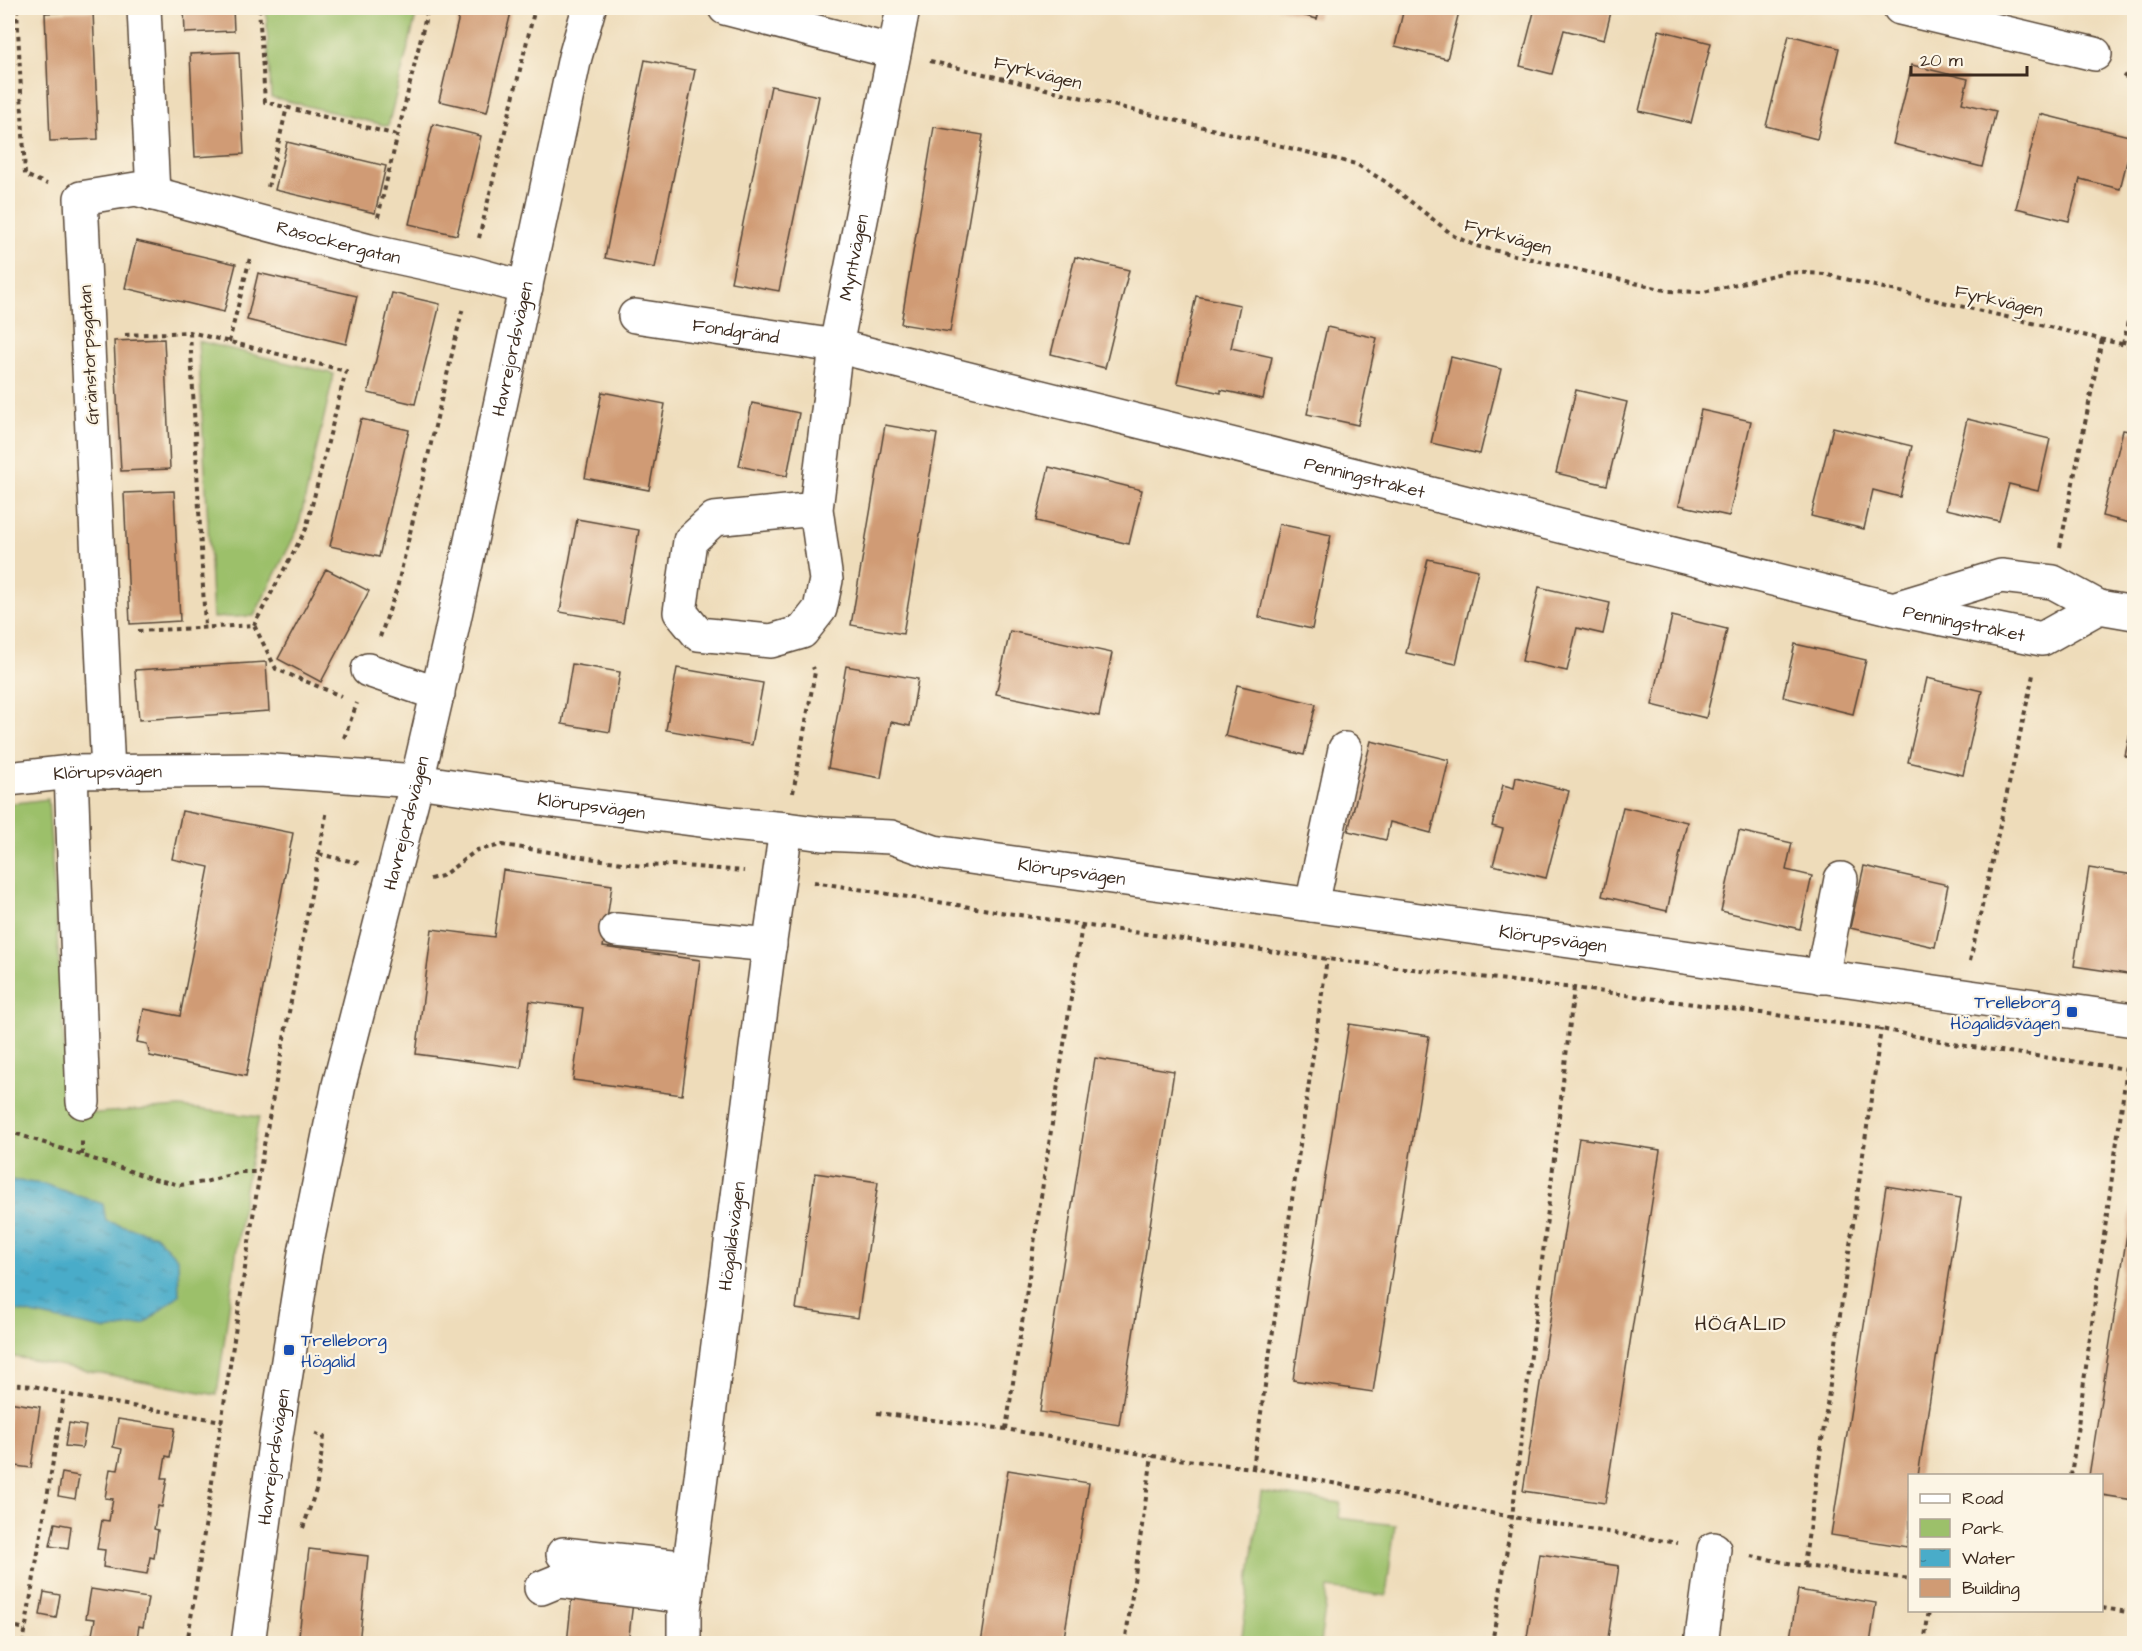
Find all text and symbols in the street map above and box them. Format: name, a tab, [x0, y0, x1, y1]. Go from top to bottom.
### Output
scale bar	[1911, 39, 2026, 77]
text: 20 m	[1920, 48, 1963, 73]
street label: Fyrkvägen	[991, 50, 1085, 97]
street label: Myntvägen	[833, 212, 874, 303]
street label: Fyrkvägen	[1461, 213, 1555, 262]
street label: Råsockergatan	[274, 214, 403, 270]
street label: Havrejordsvägen	[486, 279, 539, 418]
street label: Fyrkvägen	[1952, 279, 2046, 324]
street label: Gränstorpsgatan	[73, 284, 106, 425]
street label: Fondgränd	[691, 312, 781, 350]
street label: Penningstråket	[1302, 450, 1428, 505]
street label: Penningstråket	[1901, 599, 2028, 648]
street label: Havrejordsvägen	[377, 754, 435, 893]
street label: Klörupsvägen	[52, 759, 162, 786]
street label: Klörupsvägen	[536, 786, 647, 825]
street label: Klörupsvägen	[1016, 851, 1127, 891]
street label: Klörupsvägen	[1498, 919, 1609, 959]
place label: Trelleborg Högalidsvägen	[1950, 990, 2060, 1037]
marker: Trelleborg Högalidsvägen	[2065, 1005, 2079, 1019]
street label: Högalidsvägen	[713, 1180, 751, 1292]
district label: HÖGALID	[1695, 1310, 1787, 1338]
place label: Trelleborg Högalid	[301, 1328, 387, 1375]
marker: Trelleborg Högalid	[282, 1343, 296, 1357]
street label: Havrejordsvägen	[252, 1387, 296, 1526]
legend	[1908, 1474, 2103, 1612]
text: Road	[1962, 1486, 2003, 1511]
text: Park	[1962, 1516, 2004, 1541]
text: Water	[1962, 1546, 2015, 1571]
text: Building	[1962, 1576, 2020, 1602]

